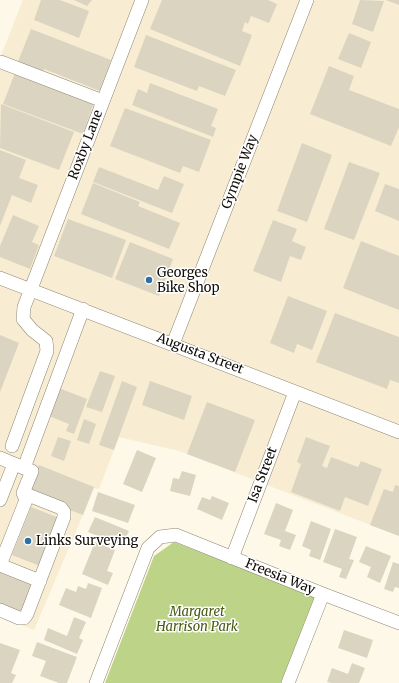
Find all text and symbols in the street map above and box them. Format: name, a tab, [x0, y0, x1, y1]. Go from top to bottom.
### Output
street label: Roxby Lane	[66, 108, 106, 182]
street label: Gympie Way	[219, 133, 261, 211]
place label: Georges Bike Shop	[157, 265, 219, 296]
marker: Georges Bike Shop	[144, 275, 154, 285]
street label: Augusta Street	[154, 330, 246, 378]
street label: Isa Street	[245, 445, 281, 505]
place label: Links Surveying	[36, 533, 138, 549]
marker: Links Surveying	[23, 536, 33, 546]
street label: Freesia Way	[243, 556, 317, 598]
park label: Margaret Harrison Park	[156, 604, 238, 635]

